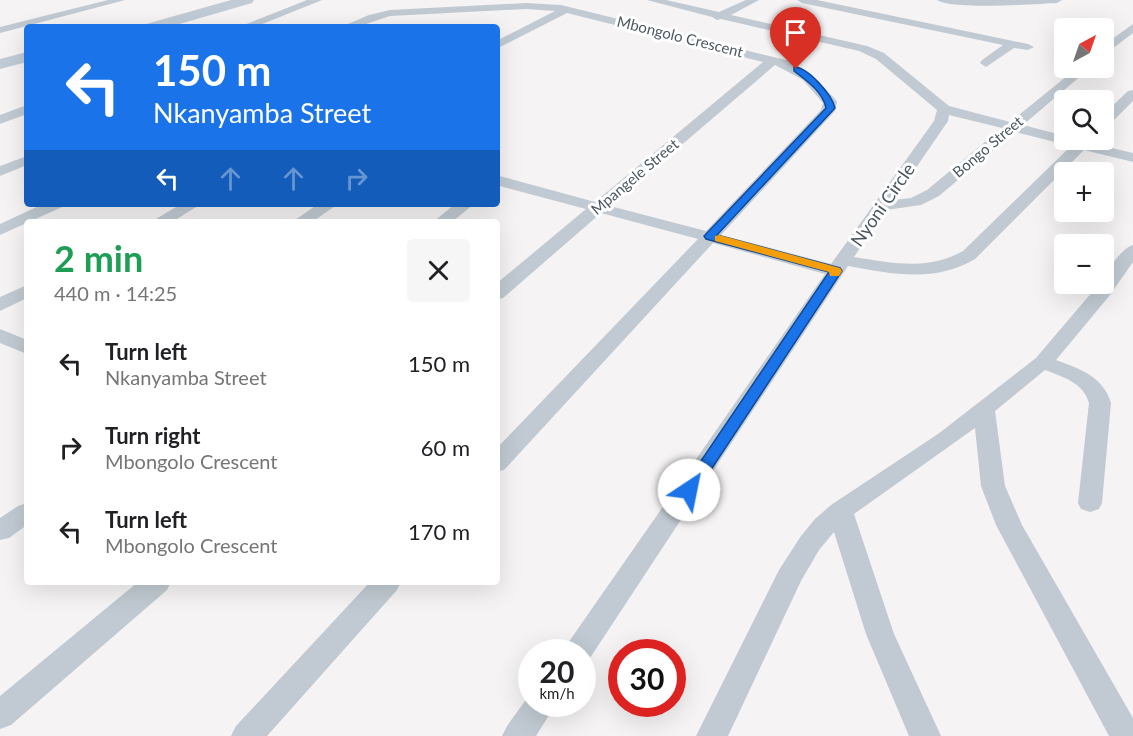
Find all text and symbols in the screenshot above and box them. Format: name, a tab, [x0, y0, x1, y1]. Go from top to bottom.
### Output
pin	[770, 7, 821, 69]
street label: Mbongolo Crescent	[615, 12, 746, 61]
icon: arrive	[779, 16, 812, 49]
north arrow	[1054, 18, 1114, 78]
map controls	[1054, 18, 1114, 294]
text: 150 m	[153, 45, 271, 95]
icon: left	[54, 48, 132, 126]
button: search	[1054, 90, 1114, 150]
text: Nkanyamba Street	[153, 96, 371, 129]
street label: Bongo Street	[949, 111, 1027, 181]
street label: Mpangele Street	[587, 134, 682, 218]
street label: Nyoni Circle	[845, 159, 919, 250]
icon: left	[151, 162, 184, 195]
icon: ahead	[214, 162, 247, 195]
icon: ahead	[277, 162, 310, 195]
icon: right	[340, 162, 373, 195]
button: +	[1054, 162, 1114, 222]
button: −	[1054, 234, 1114, 294]
text: 2 min	[54, 236, 143, 280]
button: close	[407, 239, 470, 302]
text: 440 m · 14:25	[54, 281, 177, 305]
text: Turn left	[105, 338, 187, 365]
icon: left	[54, 347, 87, 380]
text: 150 m	[408, 350, 470, 377]
text: Nkanyamba Street	[105, 365, 267, 389]
text: Turn right	[105, 422, 200, 449]
icon: right	[54, 431, 87, 464]
text: 60 m	[421, 434, 470, 461]
text: Mbongolo Crescent	[105, 449, 277, 473]
position arrow	[657, 458, 721, 522]
text: Turn left	[105, 506, 187, 533]
icon: left	[54, 515, 87, 548]
text: 170 m	[408, 518, 470, 545]
text: Mbongolo Crescent	[105, 533, 277, 557]
speed limit sign: 30	[608, 639, 686, 717]
text: 20	[540, 653, 574, 689]
text: km/h	[539, 684, 575, 702]

